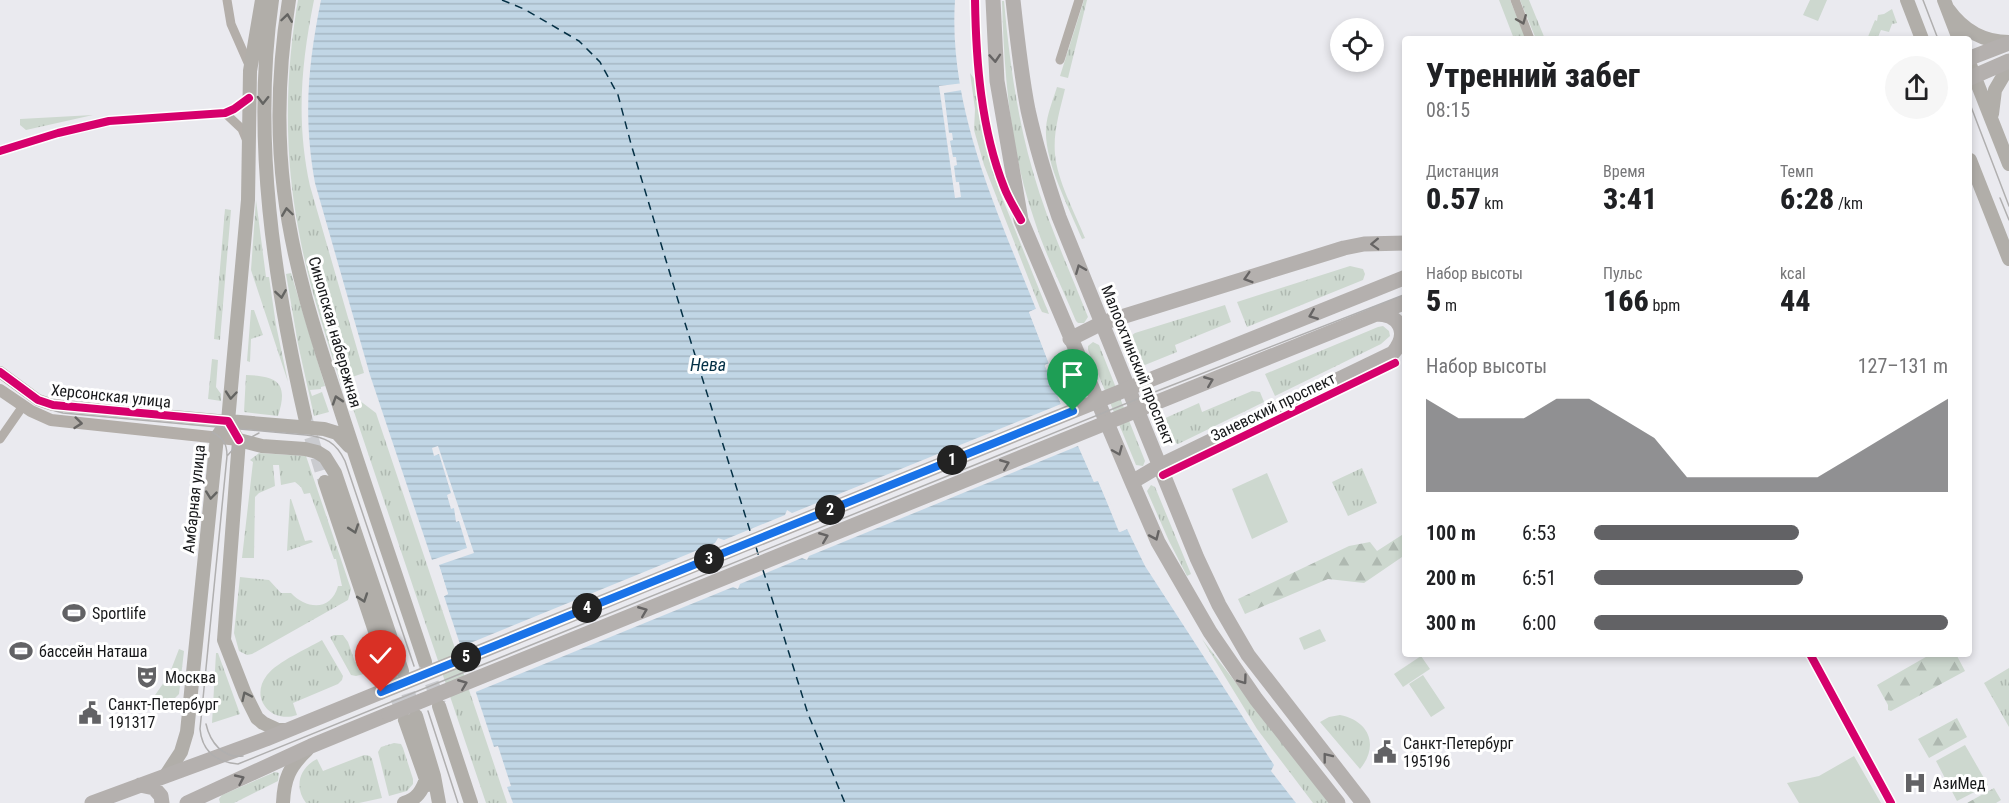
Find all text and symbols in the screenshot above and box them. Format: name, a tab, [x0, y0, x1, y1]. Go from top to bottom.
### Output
one-way arrow	[280, 13, 292, 22]
one-way arrow	[1515, 13, 1527, 24]
map controls	[1330, 18, 1384, 72]
button: locate	[1330, 18, 1384, 72]
one-way arrow	[989, 54, 1002, 63]
text: Утренний забег	[1426, 56, 1640, 95]
button: share	[1885, 56, 1948, 119]
one-way arrow	[257, 96, 269, 105]
text: 08:15	[1426, 98, 1470, 122]
text: Дистанция	[1426, 162, 1499, 181]
text: Время	[1603, 162, 1645, 181]
text: Темп	[1780, 162, 1814, 181]
text: 0.57	[1426, 181, 1481, 216]
text: 3:41	[1603, 181, 1657, 216]
text: 6:28	[1780, 181, 1834, 216]
text: km	[1481, 194, 1504, 213]
text: /km	[1834, 194, 1863, 213]
one-way arrow	[282, 207, 294, 217]
one-way arrow	[1370, 237, 1379, 250]
street label: Синопская набережная	[304, 254, 366, 410]
one-way arrow	[1075, 264, 1087, 275]
text: Набор высоты	[1426, 264, 1523, 283]
text: Пульс	[1603, 264, 1642, 283]
text: kcal	[1780, 264, 1806, 283]
one-way arrow	[1243, 271, 1254, 283]
street label: Малоохтинский проспект	[1097, 282, 1179, 448]
text: 5	[1426, 283, 1441, 318]
text: 166	[1603, 283, 1649, 318]
text: 44	[1780, 283, 1811, 318]
one-way arrow	[274, 289, 286, 299]
text: m	[1441, 296, 1457, 315]
text: bpm	[1649, 296, 1680, 315]
one-way arrow	[1309, 307, 1319, 320]
pin	[1047, 349, 1098, 411]
water label: Нева	[690, 354, 726, 375]
text: Набор высоты	[1426, 354, 1547, 378]
text: 127–131 m	[1858, 354, 1948, 378]
icon: arrive	[1056, 358, 1089, 391]
street label: Заневский проспект	[1208, 369, 1339, 445]
one-way arrow	[1203, 376, 1214, 388]
street label: Херсонская улица	[50, 380, 172, 412]
one-way arrow	[225, 391, 238, 400]
one-way arrow	[332, 395, 344, 406]
one-way arrow	[74, 416, 83, 429]
street label: Амбарная улица	[179, 444, 209, 554]
pin: 1	[937, 445, 967, 475]
one-way arrow	[1111, 445, 1123, 456]
text: 1	[948, 450, 956, 469]
one-way arrow	[998, 459, 1009, 471]
one-way arrow	[205, 491, 218, 500]
pin: 2	[815, 495, 845, 525]
text: 2	[826, 500, 834, 519]
text: 100 m	[1426, 521, 1476, 545]
text: 6:53	[1522, 521, 1556, 545]
one-way arrow	[347, 523, 359, 534]
one-way arrow	[1148, 529, 1160, 540]
one-way arrow	[818, 532, 829, 544]
pin: 3	[694, 544, 724, 574]
text: 3	[705, 549, 713, 568]
text: 200 m	[1426, 566, 1476, 590]
text: 6:51	[1522, 566, 1556, 590]
one-way arrow	[356, 592, 369, 602]
pin: 4	[572, 593, 602, 623]
text: 4	[583, 598, 591, 617]
sports icon: Sportlife	[61, 600, 87, 626]
place label: Sportlife	[92, 604, 146, 623]
one-way arrow	[637, 606, 648, 618]
text: 300 m	[1426, 611, 1476, 635]
text: 6:00	[1522, 611, 1556, 635]
pin	[355, 630, 406, 692]
sports icon: бассейн Наташа	[8, 638, 34, 664]
icon: check	[364, 639, 397, 672]
place label: бассейн Наташа	[39, 642, 147, 661]
pin: 5	[451, 642, 481, 672]
text: 5	[462, 647, 470, 666]
theatre icon: Москва	[134, 664, 160, 690]
place label: Москва	[165, 668, 216, 687]
one-way arrow	[1236, 674, 1247, 685]
one-way arrow	[456, 679, 467, 691]
one-way arrow	[241, 692, 253, 703]
place label: Санкт-Петербург 191317	[108, 695, 219, 732]
public building icon: Санкт-Петербург 191317	[77, 700, 103, 726]
place label: Санкт-Петербург 195196	[1403, 734, 1514, 771]
public building icon: Санкт-Петербург 195196	[1372, 739, 1398, 765]
one-way arrow	[1323, 753, 1334, 764]
hospital icon: АзиМед	[1902, 770, 1928, 796]
one-way arrow	[233, 774, 244, 786]
place label: АзиМед	[1933, 774, 1986, 793]

